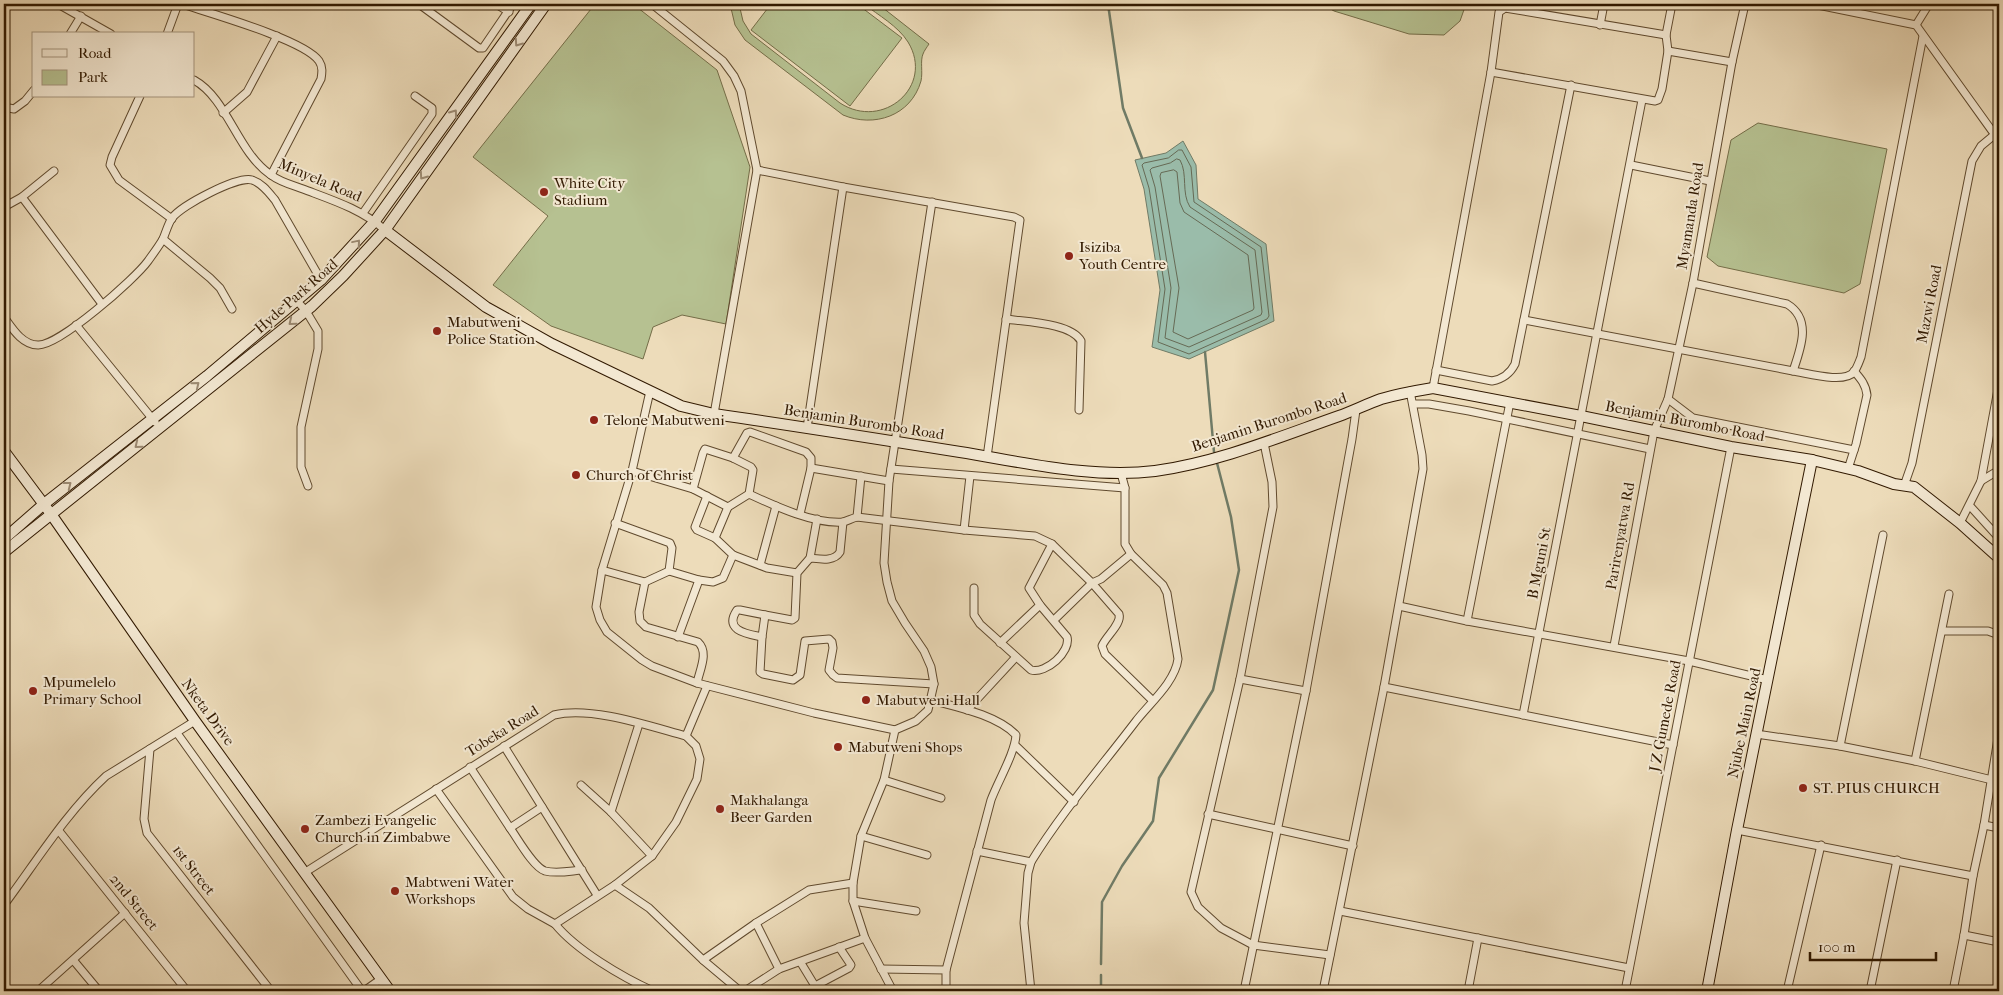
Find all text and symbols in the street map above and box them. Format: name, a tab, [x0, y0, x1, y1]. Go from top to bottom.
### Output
legend	[32, 32, 195, 98]
one-way arrow	[515, 38, 524, 47]
text: Road	[78, 44, 112, 62]
text: Park	[78, 68, 108, 86]
one-way arrow	[448, 109, 457, 118]
street label: Minyela Road	[275, 154, 365, 206]
street label: Myamanda Road	[1673, 160, 1707, 271]
one-way arrow	[420, 170, 429, 180]
place label: White City Stadium	[553, 174, 626, 209]
marker: White City Stadium	[538, 186, 550, 198]
place label: Isiziba Youth Centre	[1078, 238, 1167, 273]
one-way arrow	[351, 239, 360, 248]
marker: Isiziba Youth Centre	[1063, 250, 1075, 262]
street label: Hyde Park Road	[251, 254, 342, 337]
street label: Mazwi Road	[1913, 262, 1946, 345]
place label: Mabutweni Police Station	[447, 313, 535, 348]
one-way arrow	[288, 316, 298, 325]
marker: Mabutweni Police Station	[431, 325, 443, 337]
one-way arrow	[190, 382, 199, 390]
street label: Benjamin Burombo Road	[1189, 388, 1350, 456]
street label: Benjamin Burombo Road	[1604, 397, 1767, 445]
street label: Benjamin Burombo Road	[783, 400, 946, 444]
place label: Telone Mabutweni	[604, 411, 725, 429]
marker: Telone Mabutweni	[588, 414, 600, 426]
one-way arrow	[134, 440, 143, 449]
place label: Church of Christ	[586, 466, 694, 484]
marker: Church of Christ	[570, 469, 582, 481]
street label: Parirenyatwa Rd	[1602, 480, 1638, 591]
one-way arrow	[62, 483, 71, 491]
street label: B Mguni St	[1523, 525, 1555, 601]
street label: J Z Gumede Road	[1645, 658, 1685, 774]
street label: Njube Main Road	[1723, 665, 1765, 780]
place label: Mpumelelo Primary School	[43, 673, 142, 708]
street label: Nketa Drive	[178, 675, 239, 749]
marker: Mpumelelo Primary School	[27, 685, 39, 697]
place label: Mabutweni Hall	[876, 691, 980, 709]
marker: Mabutweni Hall	[860, 694, 872, 706]
street label: Tobeka Road	[462, 701, 543, 761]
place label: Mabutweni Shops	[848, 738, 963, 756]
marker: Mabutweni Shops	[832, 741, 844, 753]
place label: ST. PIUS CHURCH	[1813, 779, 1940, 797]
marker: ST. PIUS CHURCH	[1797, 782, 1809, 794]
place label: Makhalanga Beer Garden	[730, 791, 813, 826]
marker: Makhalanga Beer Garden	[714, 803, 726, 815]
place label: Zambezi Evangelic Church in Zimbabwe	[315, 811, 451, 846]
marker: Zambezi Evangelic Church in Zimbabwe	[299, 823, 311, 835]
street label: 1st Street	[169, 841, 220, 899]
street label: 2nd Street	[106, 870, 163, 934]
place label: Mabtweni Water Workshops	[404, 873, 514, 908]
marker: Mabtweni Water Workshops	[389, 885, 401, 897]
scale bar	[1810, 930, 1937, 962]
text: 100 m	[1818, 938, 1856, 956]

